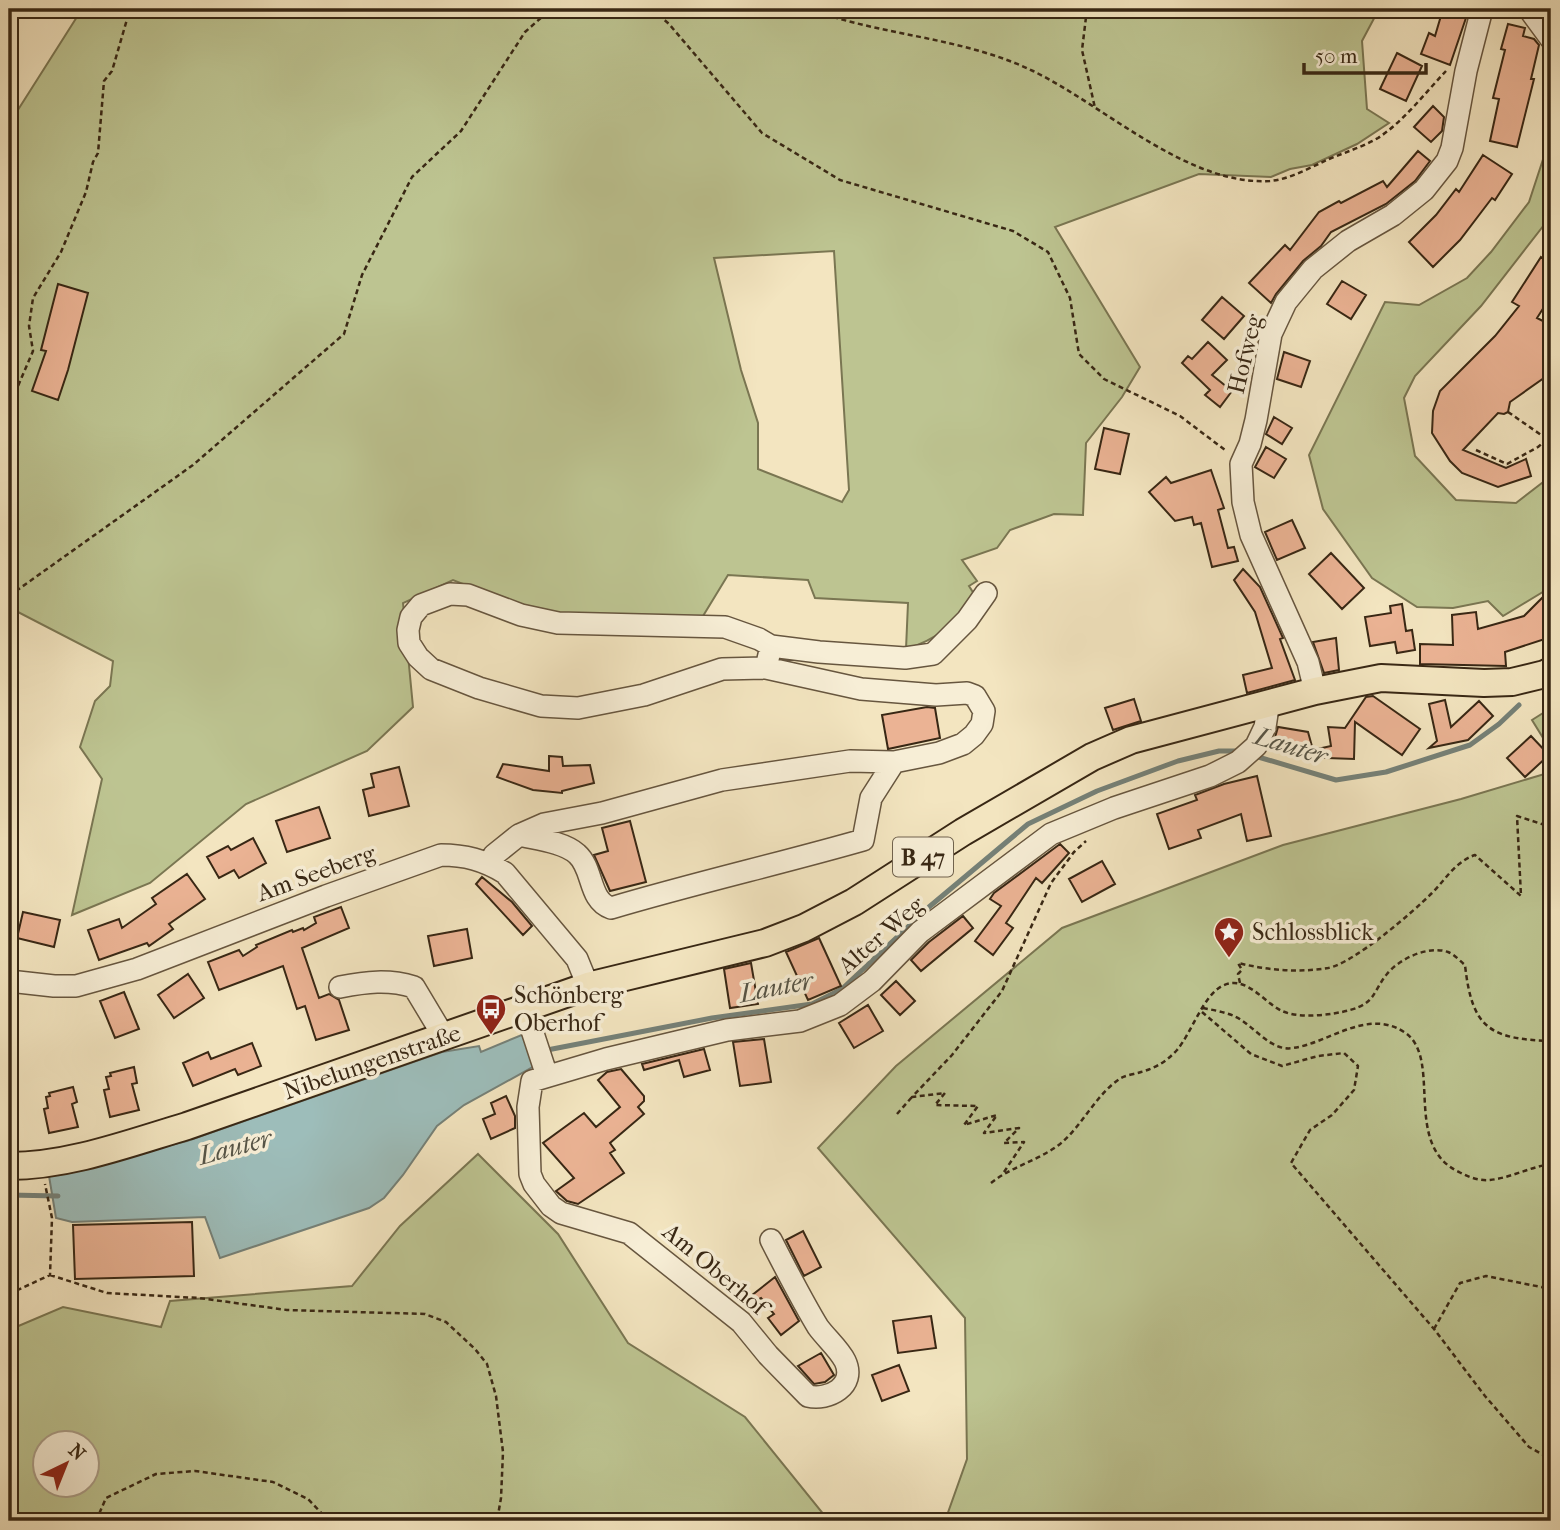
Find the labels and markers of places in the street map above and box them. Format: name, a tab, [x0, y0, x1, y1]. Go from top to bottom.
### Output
place icon: Schlossblick	[1212, 915, 1246, 959]
place label: Schlossblick	[1252, 918, 1374, 946]
place label: Schönberg Oberhof	[514, 981, 625, 1037]
bus stop icon: Schönberg Oberhof	[474, 992, 508, 1036]

